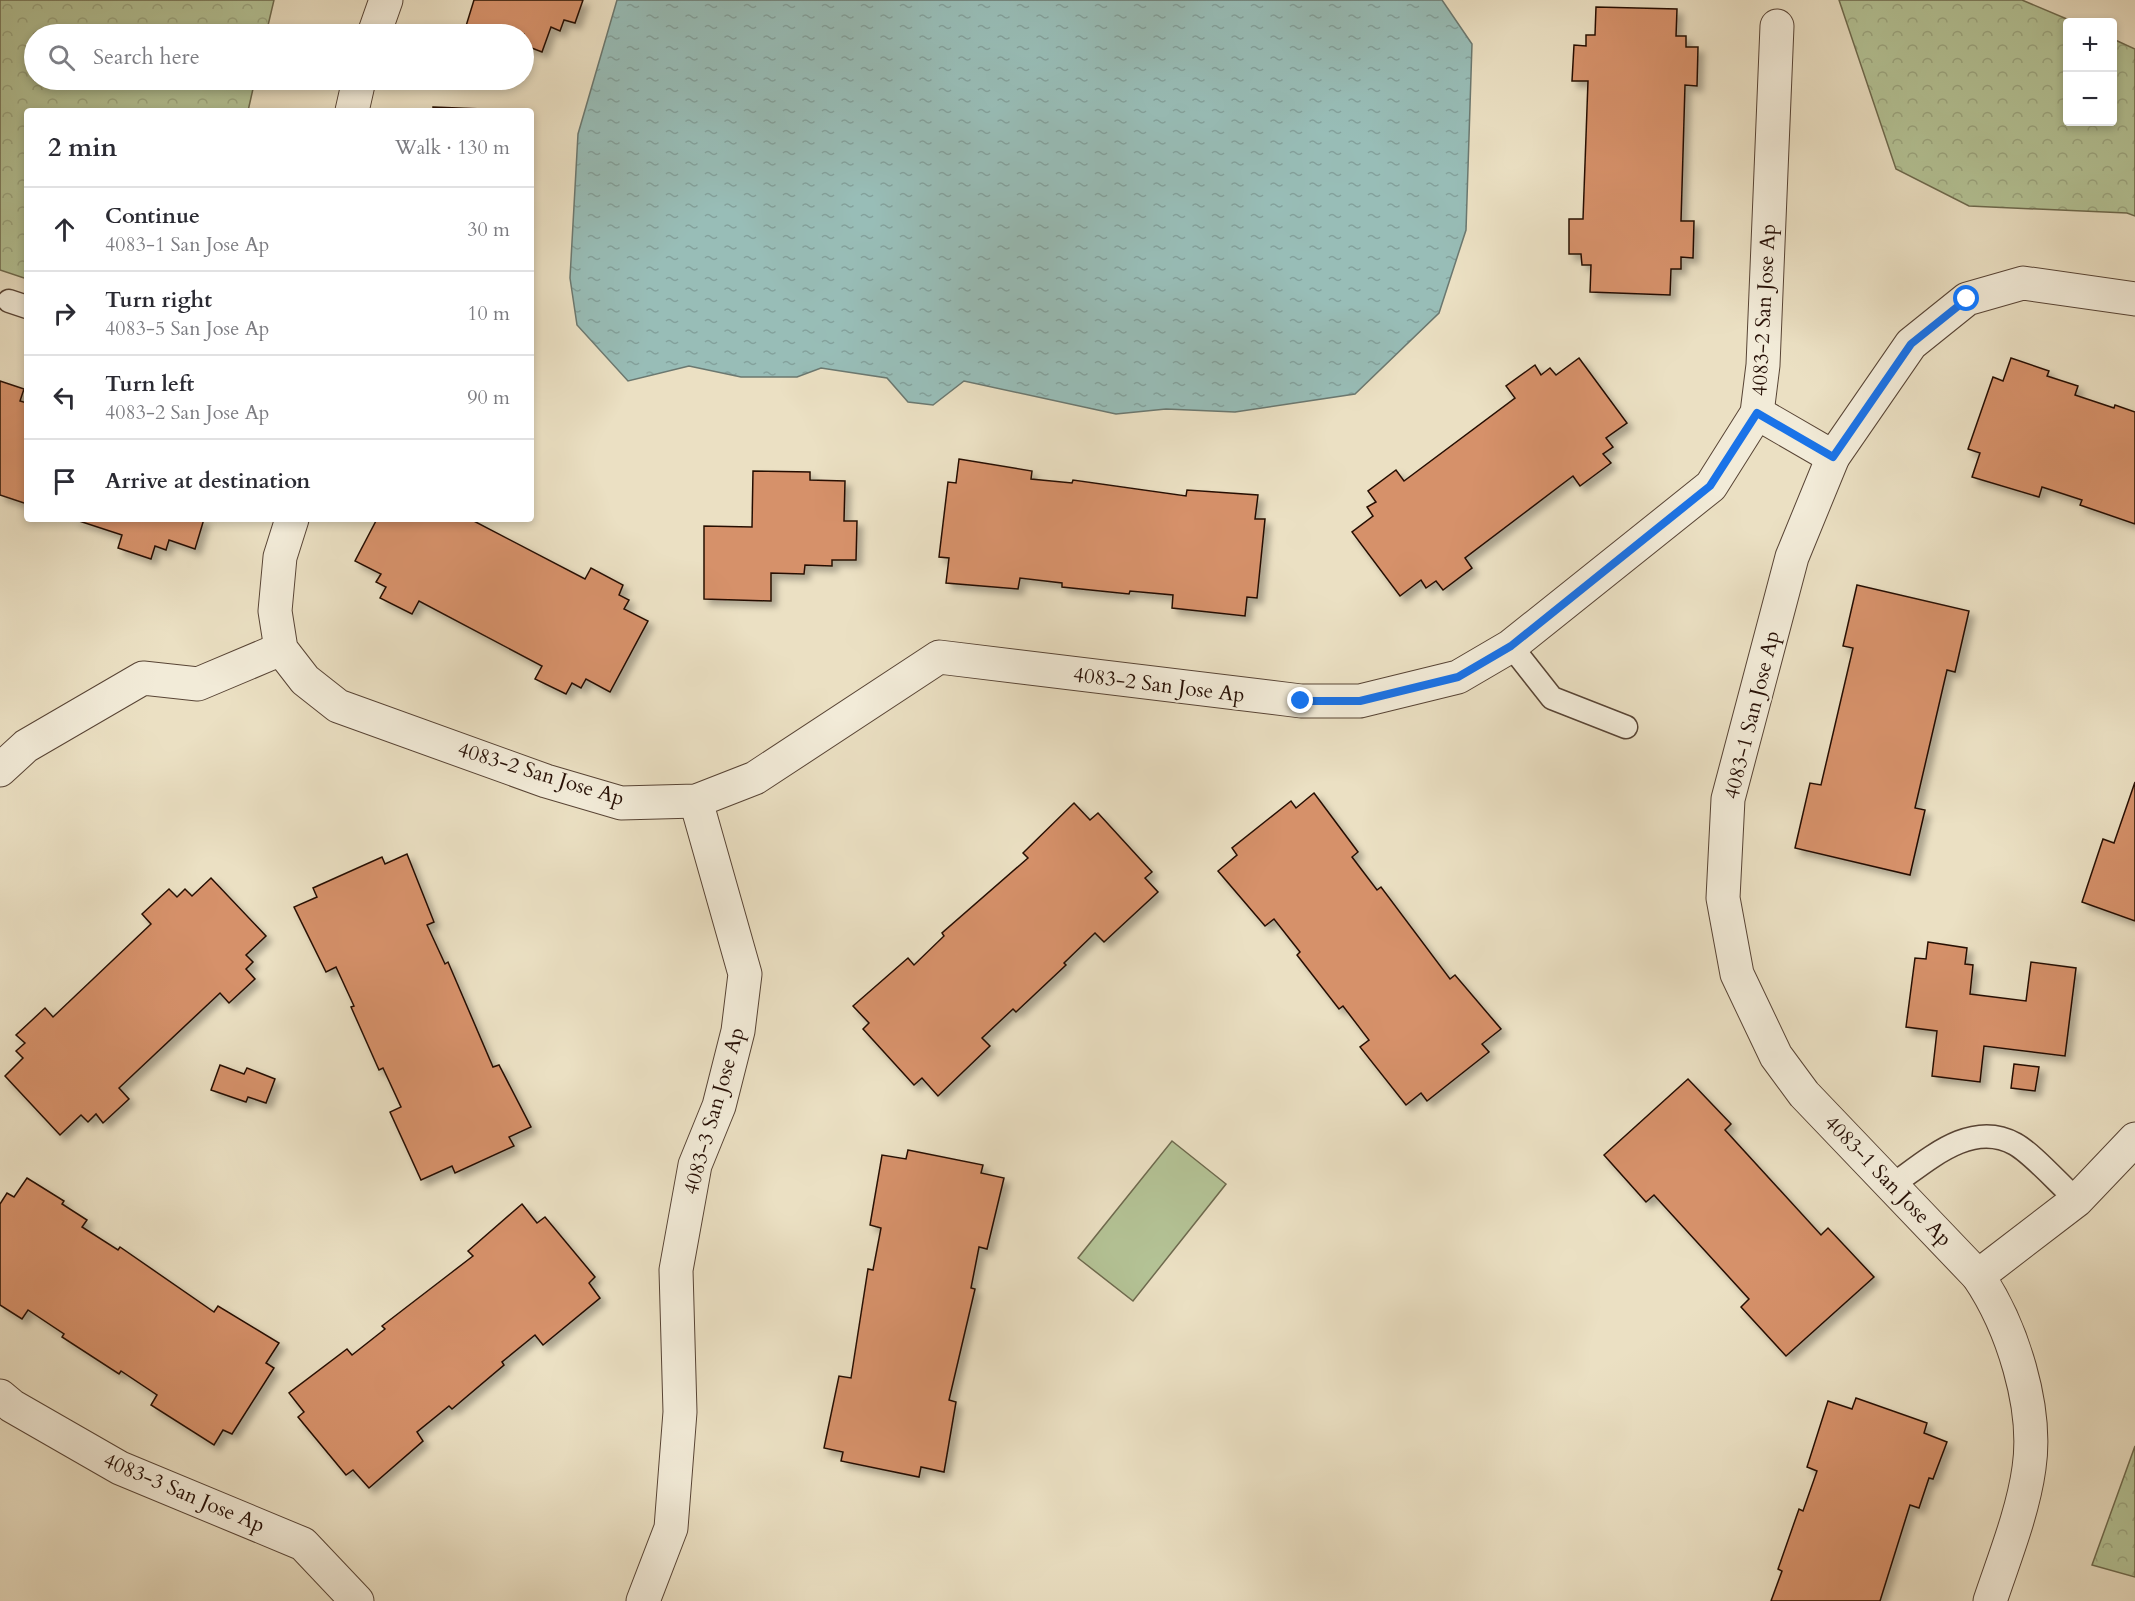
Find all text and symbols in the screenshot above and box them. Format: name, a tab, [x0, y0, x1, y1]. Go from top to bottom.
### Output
map controls	[2063, 18, 2117, 126]
button: +	[2063, 18, 2117, 72]
search box	[24, 24, 534, 90]
icon: search	[45, 41, 78, 74]
text: Search here	[93, 42, 200, 72]
button: −	[2063, 72, 2117, 126]
text: 2 min	[48, 130, 117, 165]
text: Walk · 130 m	[395, 134, 510, 161]
text: Continue	[105, 201, 200, 231]
icon: ahead	[48, 213, 81, 246]
text: 30 m	[467, 216, 510, 243]
street label: 4083-2 San Jose Ap	[1745, 223, 1783, 397]
text: 4083-1 San Jose Ap	[105, 231, 270, 258]
text: Turn right	[105, 285, 212, 315]
route start	[1953, 285, 1979, 311]
icon: right	[48, 297, 81, 330]
text: 10 m	[467, 300, 510, 327]
text: 4083-5 San Jose Ap	[105, 315, 270, 342]
text: Turn left	[105, 369, 194, 399]
icon: left	[48, 381, 81, 414]
text: 90 m	[467, 384, 510, 411]
text: 4083-2 San Jose Ap	[105, 399, 270, 426]
icon: arrive	[48, 465, 81, 498]
text: Arrive at destination	[105, 466, 310, 496]
street label: 4083-1 San Jose Ap	[1717, 628, 1787, 802]
street label: 4083-2 San Jose Ap	[1072, 660, 1246, 710]
route end	[1287, 687, 1313, 713]
street label: 4083-2 San Jose Ap	[454, 735, 628, 813]
street label: 4083-3 San Jose Ap	[676, 1024, 752, 1198]
street label: 4083-1 San Jose Ap	[1818, 1109, 1958, 1253]
street label: 4083-3 San Jose Ap	[99, 1446, 269, 1540]

